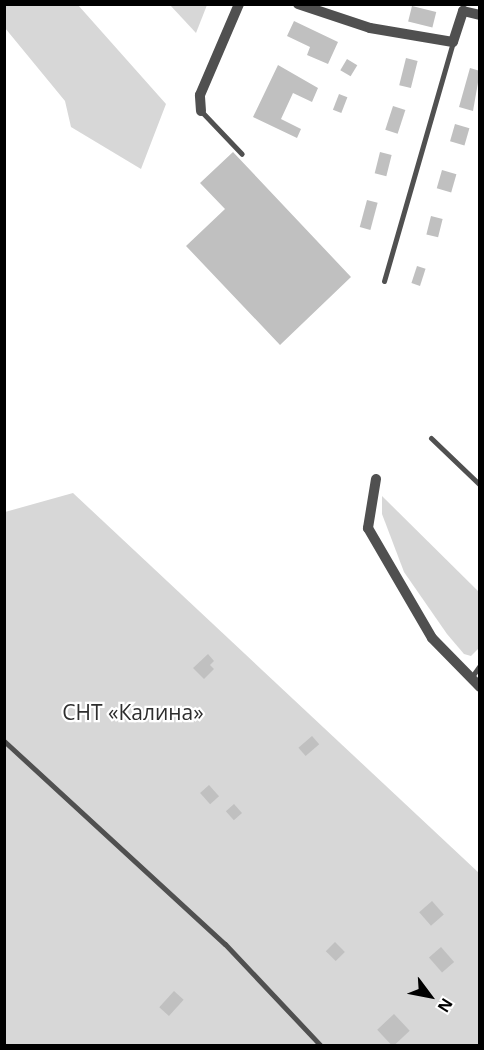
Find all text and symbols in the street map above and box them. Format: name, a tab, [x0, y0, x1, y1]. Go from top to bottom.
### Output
park label: СНТ «Калина»	[62, 699, 204, 725]
north arrow	[400, 966, 460, 1026]
text: N	[432, 994, 458, 1017]

